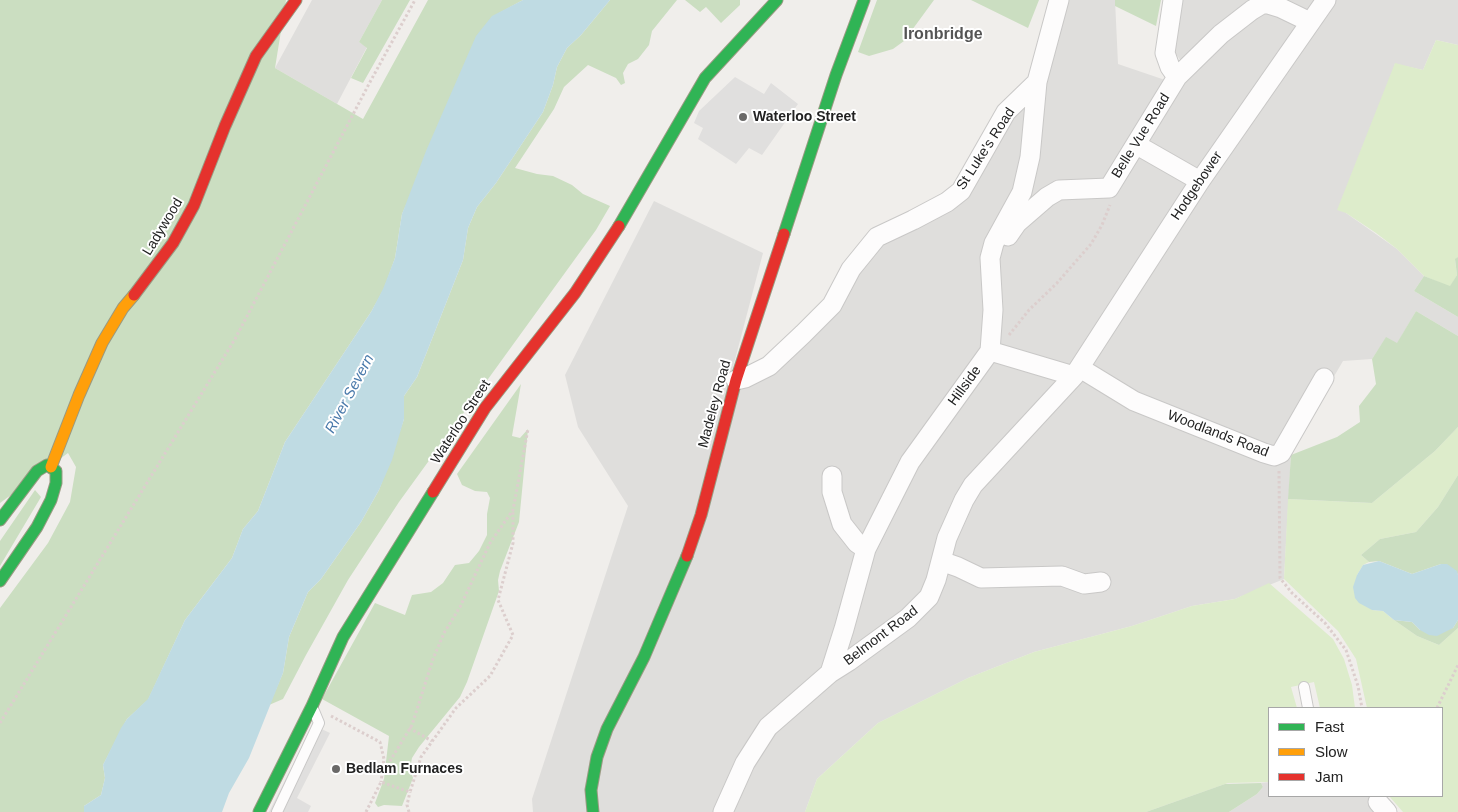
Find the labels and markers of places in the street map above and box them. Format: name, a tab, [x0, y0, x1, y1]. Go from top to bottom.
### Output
place label: Waterloo Street	[753, 109, 856, 125]
marker: Waterloo Street	[737, 111, 749, 123]
place label: Bedlam Furnaces	[346, 761, 463, 777]
marker: Bedlam Furnaces	[330, 763, 342, 775]

